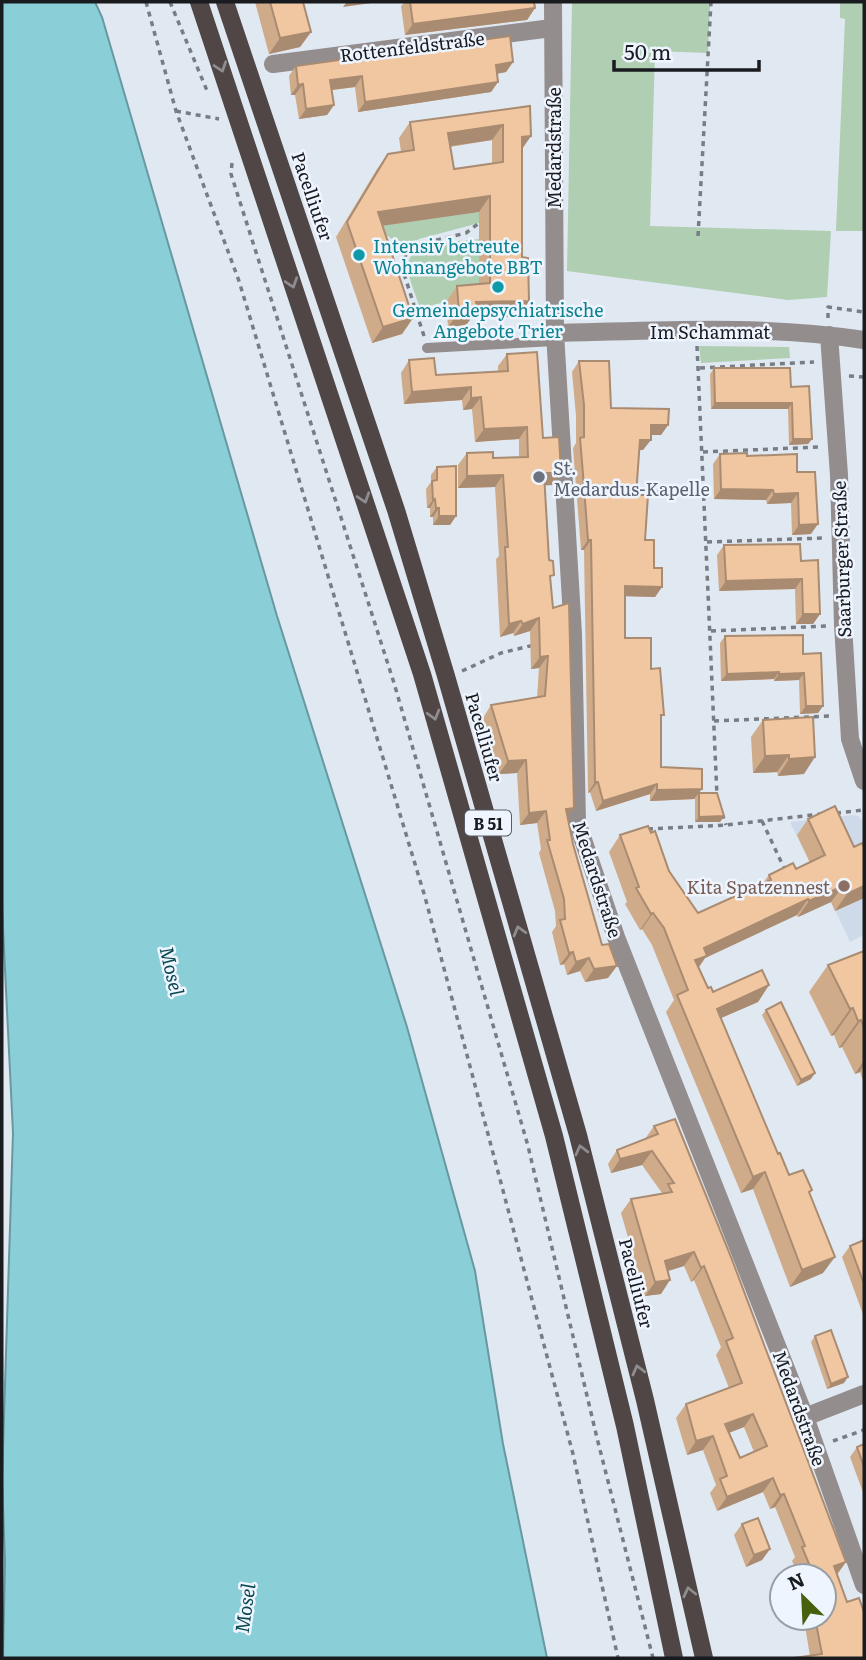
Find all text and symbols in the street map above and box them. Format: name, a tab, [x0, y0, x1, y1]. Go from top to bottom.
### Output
street label: Rottenfeldstraße	[338, 24, 486, 68]
scale bar	[614, 28, 759, 72]
text: 50 m	[624, 35, 671, 66]
one-way arrow	[212, 60, 227, 72]
street label: Medardstraße	[540, 87, 567, 209]
street label: Pacelliufer	[285, 148, 341, 244]
place label: Intensiv betreute Wohnangebote BBT	[373, 232, 543, 280]
marker: Intensiv betreute Wohnangebote BBT	[351, 247, 367, 263]
one-way arrow	[284, 276, 298, 288]
marker: Gemeindepsychiatrische Angebote Trier	[490, 279, 506, 295]
place label: Gemeindepsychiatrische Angebote Trier	[392, 296, 604, 344]
street label: Im Schammat	[650, 318, 771, 345]
place label: St. Medardus-Kapelle	[553, 454, 710, 502]
marker: St. Medardus-Kapelle	[531, 469, 547, 485]
street label: Saarburger Straße	[825, 480, 857, 638]
one-way arrow	[356, 492, 370, 504]
street label: Pacelliufer	[459, 689, 511, 786]
one-way arrow	[426, 709, 440, 721]
road number: B 51	[465, 810, 511, 836]
street label: Medardstraße	[566, 817, 630, 941]
place label: Kita Spatzennest	[687, 873, 831, 900]
marker: Kita Spatzennest	[836, 878, 852, 894]
one-way arrow	[513, 925, 527, 937]
water label: Mosel	[154, 944, 192, 999]
one-way arrow	[575, 1144, 589, 1156]
street label: Pacelliufer	[613, 1235, 661, 1332]
street label: Medardstraße	[767, 1346, 833, 1470]
one-way arrow	[632, 1364, 646, 1376]
north arrow	[768, 1562, 838, 1632]
text: N	[783, 1565, 809, 1597]
water label: Mosel	[227, 1581, 261, 1635]
one-way arrow	[683, 1586, 697, 1598]

